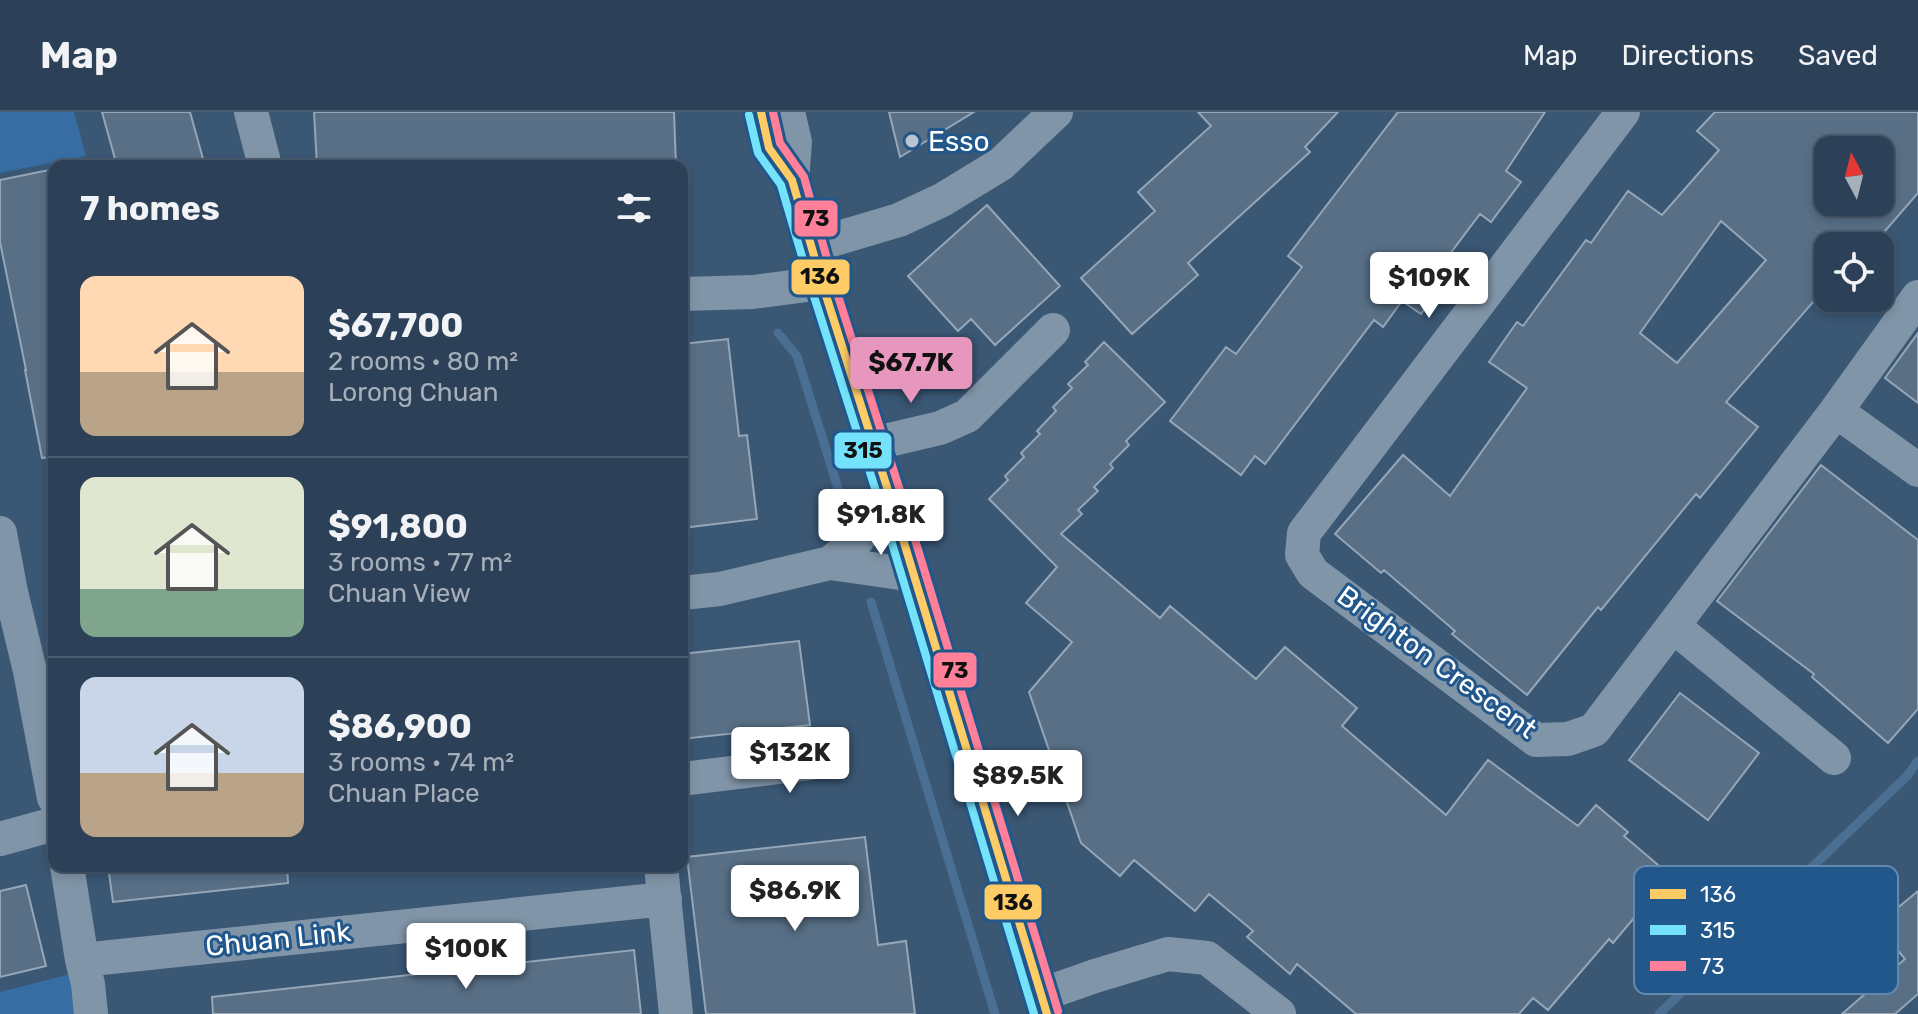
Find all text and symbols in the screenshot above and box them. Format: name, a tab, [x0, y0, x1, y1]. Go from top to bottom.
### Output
text: Map	[40, 32, 118, 78]
text: Map	[1523, 39, 1577, 72]
text: Directions	[1621, 39, 1754, 72]
text: Saved	[1798, 39, 1878, 72]
place label: Esso	[928, 125, 990, 158]
marker: Esso	[903, 132, 921, 150]
north arrow	[1814, 136, 1894, 216]
map controls	[1814, 136, 1894, 312]
icon: filters	[612, 186, 656, 230]
text: 7 homes	[80, 188, 220, 229]
line badge: 73	[793, 199, 839, 238]
text: 73	[802, 205, 830, 232]
button: locate	[1814, 232, 1894, 312]
pin: $109K	[1373, 252, 1485, 320]
line badge: 136	[790, 258, 851, 296]
text: $109K	[1388, 262, 1470, 293]
text: 136	[800, 263, 840, 290]
text: $67,700	[328, 305, 463, 346]
icon: home	[144, 308, 240, 404]
pin: $67.7K	[846, 337, 976, 405]
text: 2 rooms · 80 m²	[328, 346, 518, 377]
text: $67.7K	[868, 347, 954, 378]
text: Lorong Chuan	[328, 377, 498, 408]
line badge: 315	[833, 431, 893, 470]
text: 315	[843, 437, 883, 464]
pin: $91.8K	[816, 489, 946, 557]
text: $91.8K	[836, 499, 926, 530]
text: $91,800	[328, 506, 468, 547]
icon: home	[144, 509, 240, 605]
text: 3 rooms · 77 m²	[328, 547, 512, 578]
text: Chuan View	[328, 578, 471, 609]
street label: Brighton Crescent	[1331, 579, 1543, 745]
line badge: 73	[932, 651, 978, 689]
text: 73	[941, 657, 969, 684]
text: $86,900	[328, 706, 472, 747]
icon: home	[144, 709, 240, 805]
pin: $132K	[734, 727, 846, 795]
text: $132K	[749, 737, 831, 768]
text: 3 rooms · 74 m²	[328, 747, 514, 778]
pin: $89.5K	[953, 750, 1083, 818]
text: $89.5K	[972, 760, 1064, 791]
text: Chuan Place	[328, 778, 480, 809]
pin: $86.9K	[730, 865, 860, 933]
legend	[1634, 866, 1898, 994]
text: $86.9K	[749, 875, 841, 906]
text: 136	[1700, 881, 1736, 908]
line badge: 136	[983, 883, 1043, 921]
text: 136	[993, 889, 1033, 916]
street label: Chuan Link	[204, 915, 353, 963]
text: 315	[1700, 917, 1735, 944]
pin: $100K	[410, 923, 522, 991]
text: $100K	[425, 933, 507, 964]
text: 73	[1700, 953, 1725, 980]

